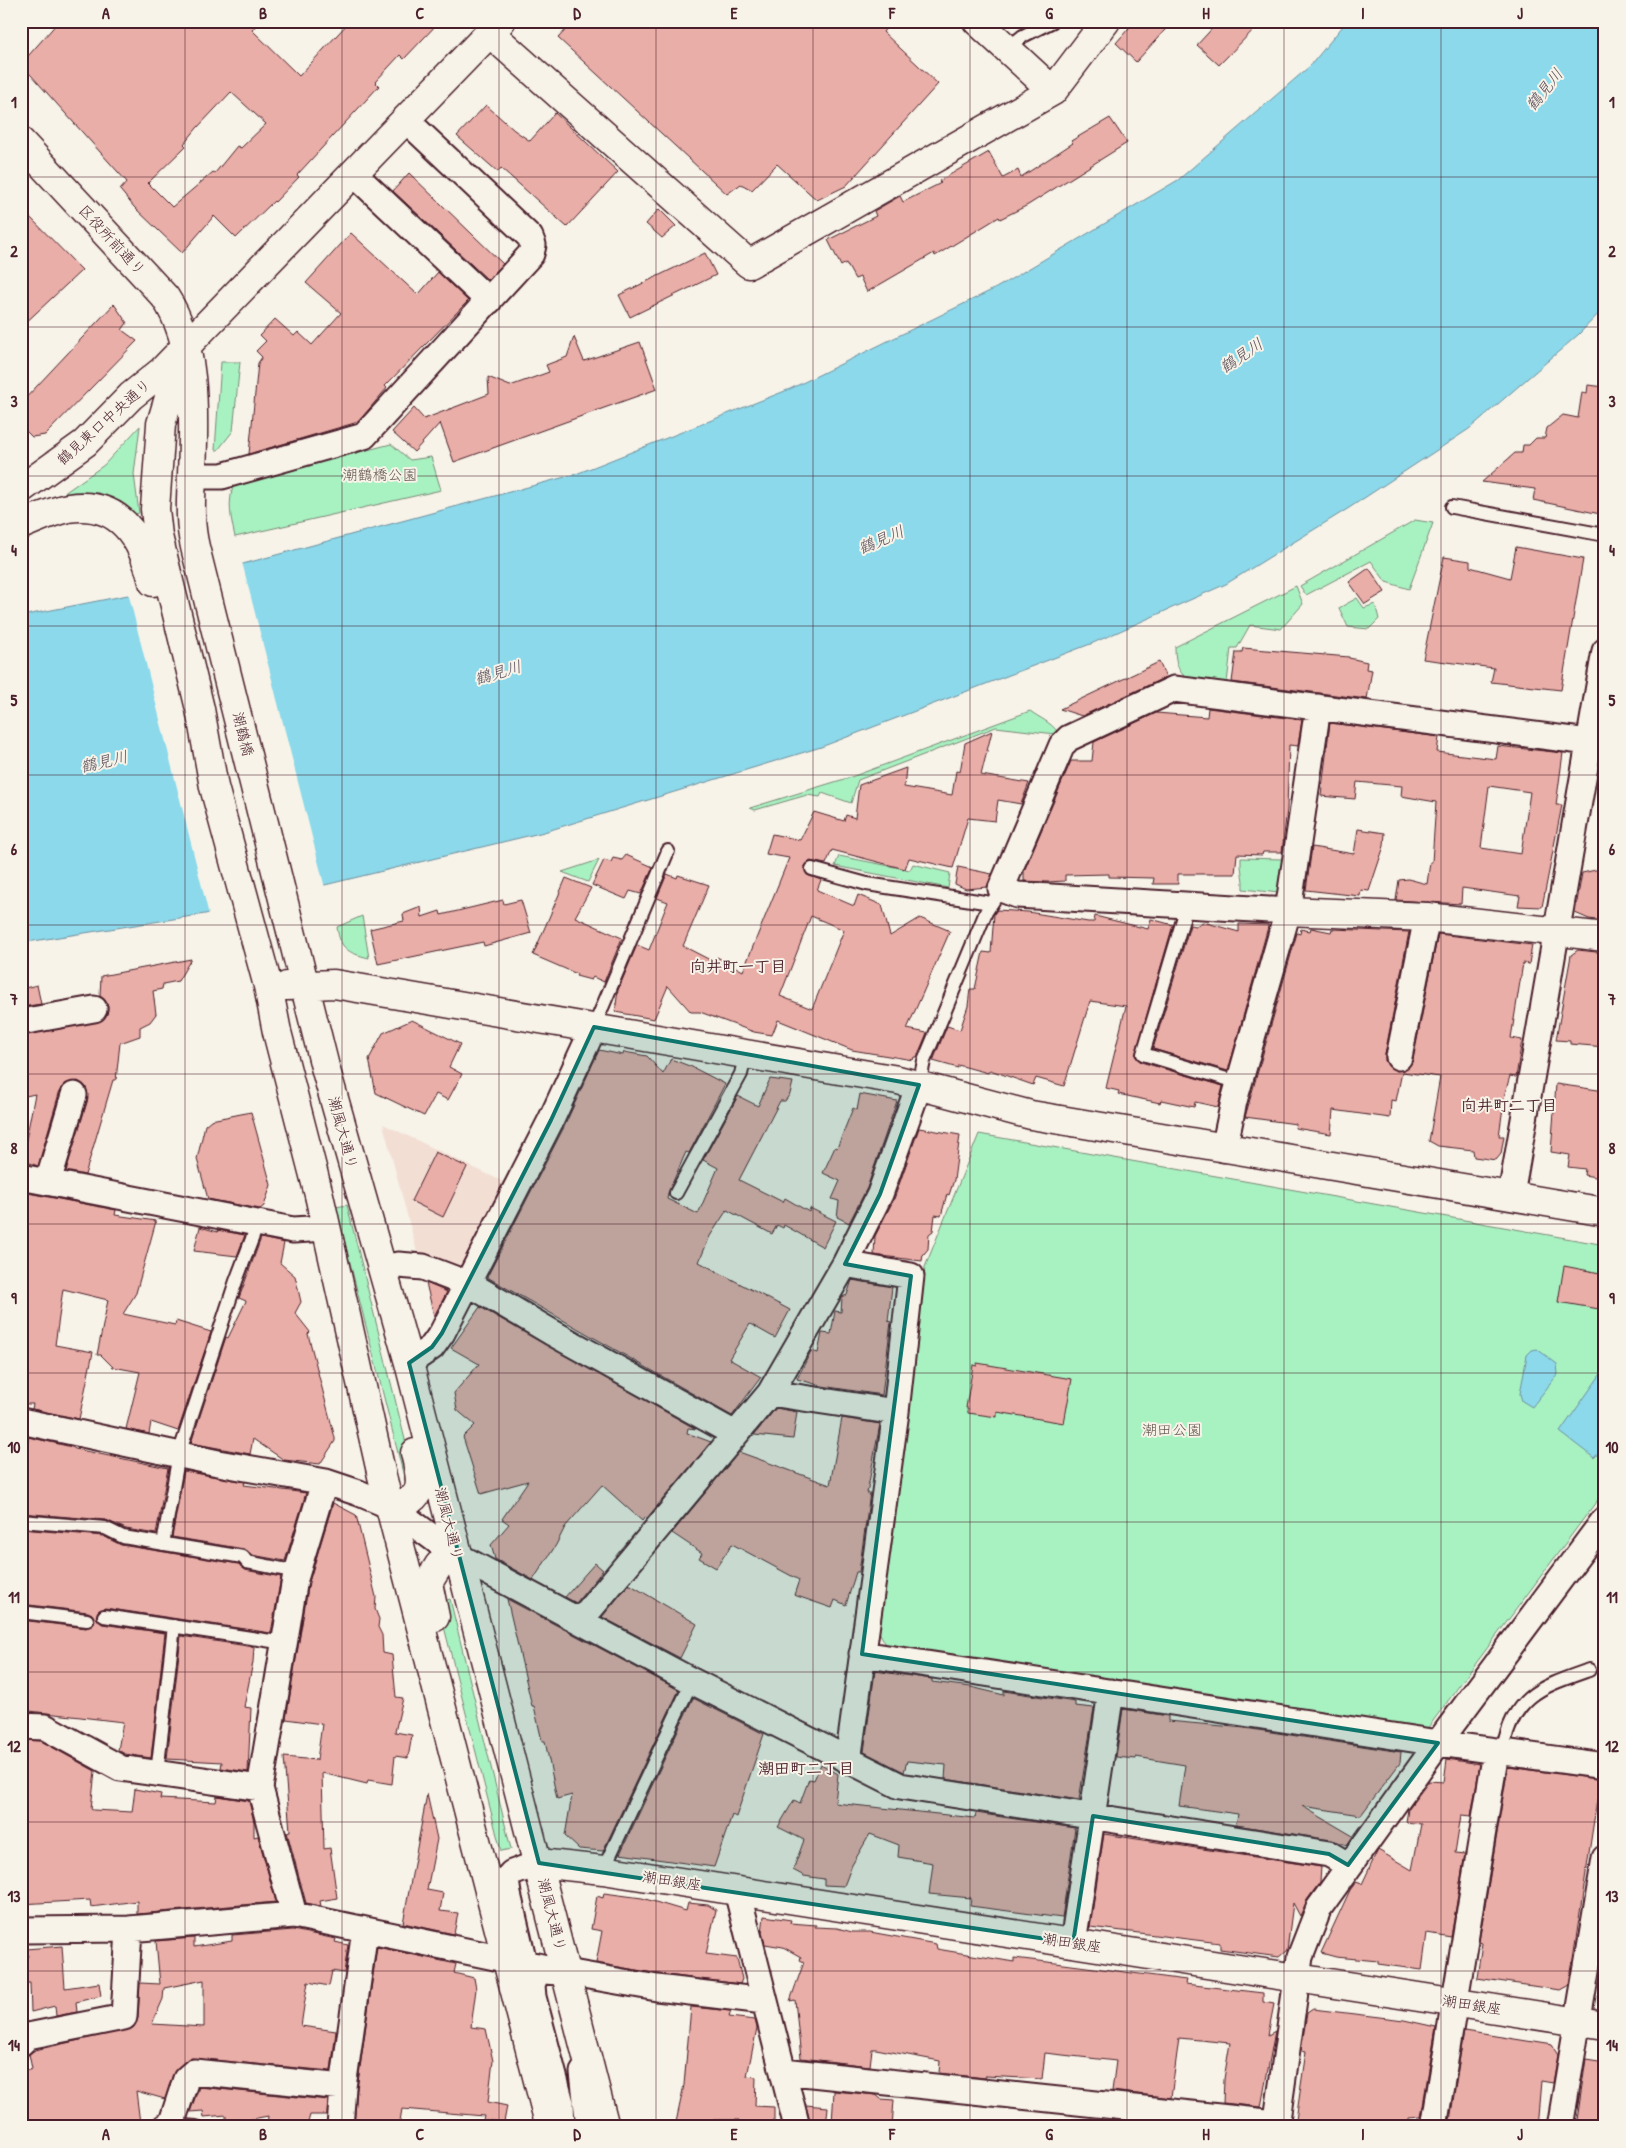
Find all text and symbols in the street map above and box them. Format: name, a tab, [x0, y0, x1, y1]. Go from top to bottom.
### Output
text: A	[102, 2, 110, 24]
text: B	[259, 2, 267, 24]
text: C	[416, 2, 425, 24]
text: D	[573, 2, 581, 24]
text: E	[730, 2, 738, 24]
text: F	[888, 2, 896, 24]
text: G	[1045, 2, 1053, 24]
text: H	[1202, 2, 1210, 24]
text: I	[1361, 2, 1365, 24]
text: J	[1517, 2, 1523, 24]
water label: 鶴見川	[1520, 63, 1568, 115]
text: 1	[11, 91, 17, 113]
text: 1	[1609, 91, 1615, 113]
street label: 区役所前通り	[74, 200, 151, 280]
text: 2	[10, 240, 18, 262]
text: 2	[1608, 240, 1616, 262]
water label: 鶴見川	[1215, 332, 1267, 378]
street label: 鶴見東口中央通り	[52, 374, 155, 470]
text: 3	[10, 390, 18, 412]
text: 3	[1608, 390, 1616, 412]
park label: 潮鶴橋公園	[342, 464, 418, 485]
water label: 鶴見川	[855, 519, 907, 559]
text: 4	[11, 539, 17, 561]
text: 4	[1609, 539, 1615, 561]
water label: 鶴見川	[472, 655, 524, 689]
text: 5	[11, 689, 18, 711]
text: 5	[1609, 689, 1616, 711]
street label: 潮鶴橋	[228, 709, 259, 758]
water label: 鶴見川	[78, 745, 130, 777]
text: 6	[11, 838, 18, 860]
text: 6	[1609, 838, 1616, 860]
district label: 向井町一丁目	[690, 955, 786, 977]
text: 7	[9, 988, 18, 1010]
text: 7	[1607, 988, 1616, 1010]
street label: 潮風大通り	[324, 1094, 363, 1172]
district label: 向井町二丁目	[1461, 1094, 1557, 1116]
text: 8	[11, 1137, 18, 1159]
text: 8	[1609, 1137, 1616, 1159]
text: 9	[11, 1287, 17, 1309]
text: 9	[1609, 1287, 1615, 1309]
park label: 潮田公園	[1142, 1419, 1202, 1440]
text: 10	[8, 1436, 20, 1458]
text: 10	[1606, 1436, 1618, 1458]
street label: 潮風大通り	[430, 1485, 469, 1563]
text: 11	[8, 1586, 20, 1608]
text: 11	[1606, 1586, 1618, 1608]
text: 12	[7, 1735, 21, 1757]
text: 12	[1605, 1735, 1619, 1757]
district label: 潮田町二丁目	[758, 1757, 854, 1779]
street label: 潮田銀座	[641, 1865, 703, 1896]
street label: 潮風大通り	[533, 1876, 572, 1954]
text: 13	[8, 1885, 20, 1907]
text: 13	[1606, 1885, 1618, 1907]
street label: 潮田銀座	[1041, 1927, 1103, 1958]
street label: 潮田銀座	[1441, 1989, 1503, 2020]
text: 14	[8, 2034, 20, 2056]
text: 14	[1606, 2034, 1618, 2056]
text: A	[102, 2123, 110, 2145]
text: B	[259, 2123, 267, 2145]
text: C	[416, 2123, 425, 2145]
text: D	[573, 2123, 581, 2145]
text: E	[730, 2123, 738, 2145]
text: F	[888, 2123, 896, 2145]
text: G	[1045, 2123, 1053, 2145]
text: H	[1202, 2123, 1210, 2145]
text: I	[1361, 2123, 1365, 2145]
text: J	[1517, 2123, 1523, 2145]

